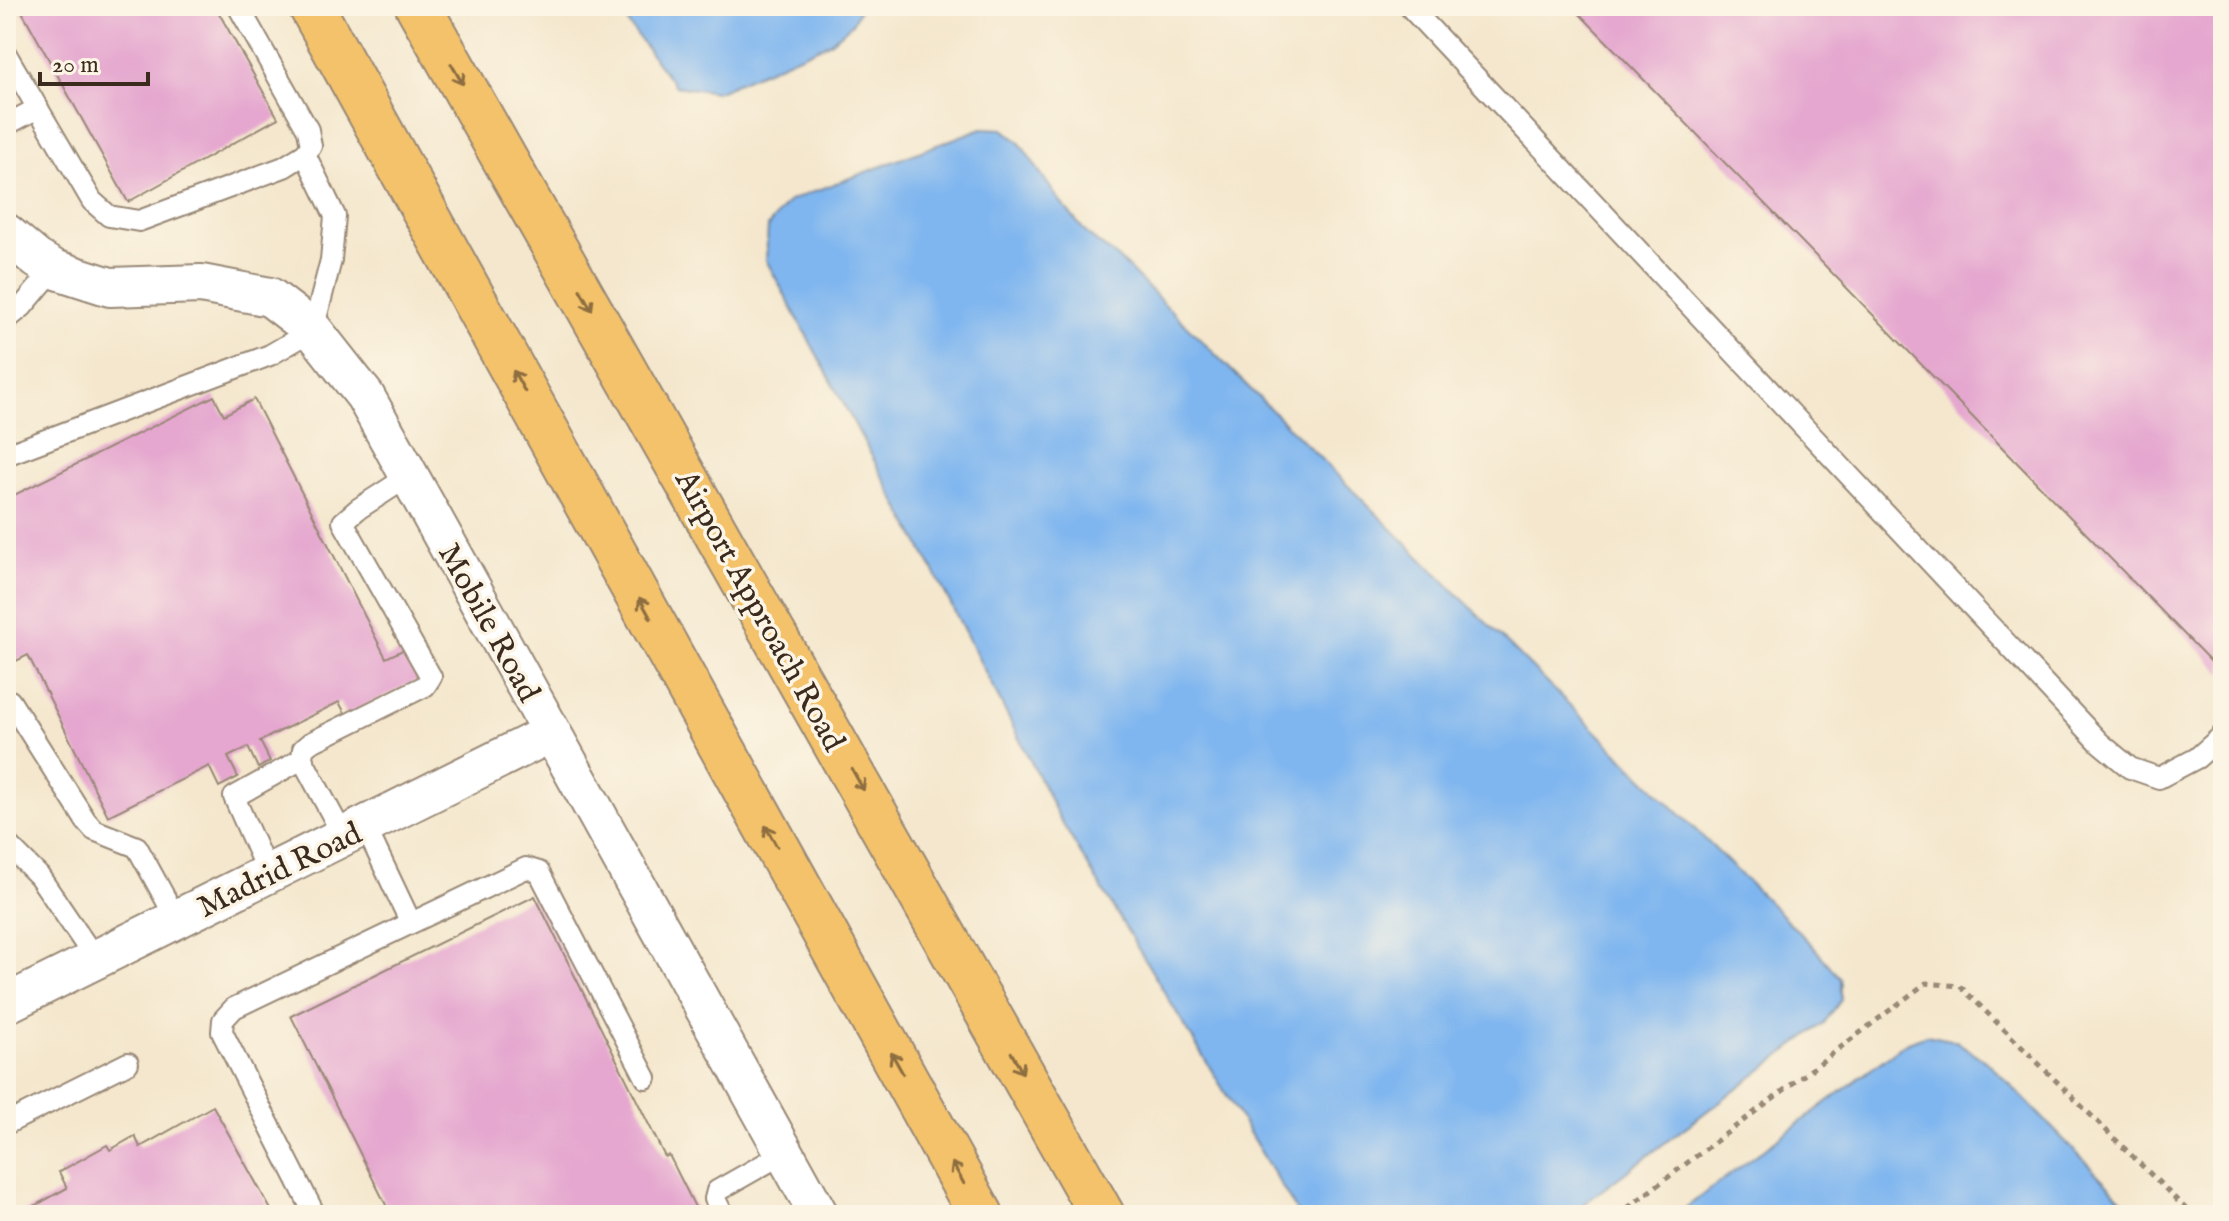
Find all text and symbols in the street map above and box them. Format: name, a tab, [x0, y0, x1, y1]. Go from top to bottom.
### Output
scale bar	[40, 36, 148, 86]
text: 20 m	[52, 50, 99, 81]
one-way arrow	[449, 62, 465, 85]
one-way arrow	[579, 287, 594, 311]
one-way arrow	[511, 370, 527, 393]
street label: Airport Approach Road	[664, 463, 854, 760]
street label: Mobile Road	[427, 537, 549, 711]
one-way arrow	[637, 597, 653, 620]
one-way arrow	[851, 768, 866, 792]
street label: Madrid Road	[191, 813, 370, 929]
one-way arrow	[763, 824, 778, 848]
one-way arrow	[1010, 1051, 1025, 1075]
one-way arrow	[889, 1052, 905, 1075]
one-way arrow	[950, 1162, 966, 1185]

